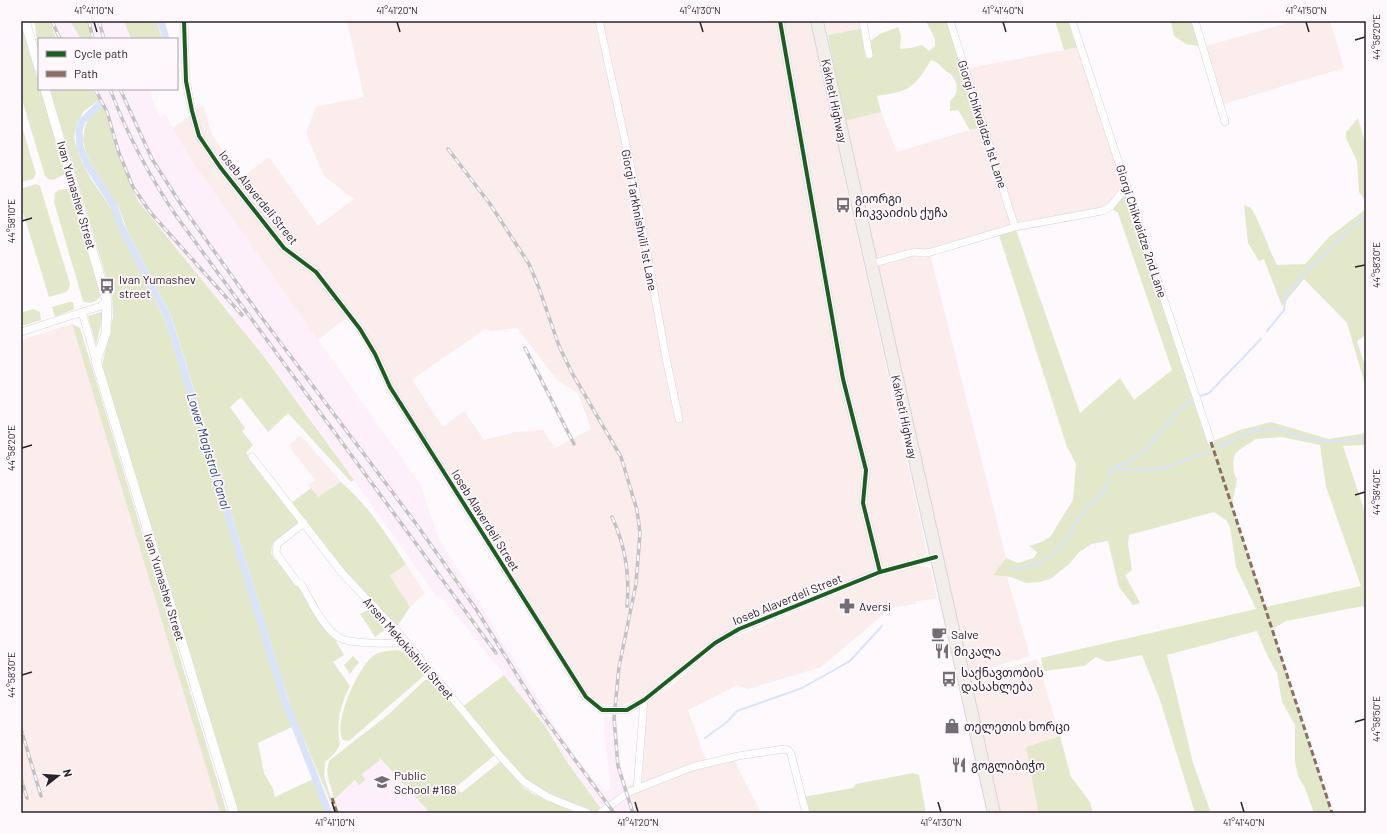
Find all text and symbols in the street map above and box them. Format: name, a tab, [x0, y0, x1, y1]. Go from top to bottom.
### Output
text: 41°41'10"N	[74, 4, 114, 16]
text: 41°41'20"N	[376, 4, 418, 16]
text: 41°41'30"N	[679, 4, 721, 16]
text: 41°41'40"N	[982, 4, 1024, 16]
text: 41°41'50"N	[1285, 4, 1327, 16]
text: 44°58'20"E	[1370, 14, 1382, 60]
legend	[38, 38, 178, 90]
text: Cycle path	[74, 46, 128, 60]
street label: Kakheti Highway	[819, 58, 851, 145]
street label: Giorgi Chikvaidze 1st Lane	[956, 58, 1010, 190]
text: Path	[74, 66, 98, 80]
street label: Ivan Yumashev Street	[55, 139, 99, 251]
street label: Ioseb Alaverdeli Street	[217, 147, 301, 247]
street label: Giorgi Tarkhnishvili 1st Lane	[619, 148, 661, 292]
street label: Giorgi Chikvaidze 2nd Lane	[1114, 163, 1170, 299]
place label: გიორგი ჩიკვაიძის ქუჩა	[855, 191, 948, 220]
bus stop icon: გიორგი ჩიკვაიძის ქუჩა	[834, 196, 852, 214]
text: 44°58'10"E	[5, 199, 17, 243]
text: 44°58'30"E	[1370, 242, 1382, 288]
place label: Ivan Yumashev street	[119, 272, 196, 300]
bus stop icon: Ivan Yumashev street	[98, 277, 116, 295]
street label: Kakheti Highway	[889, 374, 921, 461]
water label: Lower Magistral Canal	[184, 391, 234, 511]
text: 44°58'20"E	[5, 425, 17, 471]
street label: Ioseb Alaverdeli Street	[449, 467, 523, 573]
text: 44°58'40"E	[1370, 469, 1382, 515]
street label: Ivan Yumashev Street	[142, 531, 188, 643]
street label: Ioseb Alaverdeli Street	[730, 571, 844, 627]
street label: Arsen Mekokishvili Street	[361, 594, 457, 702]
pharmacy icon: Aversi	[838, 597, 856, 615]
place label: Aversi	[859, 599, 891, 613]
cafe icon: Salve	[930, 625, 948, 643]
place label: Salve	[951, 627, 979, 641]
restaurant icon: მიკალა	[933, 642, 951, 660]
place label: მიკალა	[954, 644, 1001, 660]
text: 44°58'30"E	[5, 652, 17, 698]
place label: საქნავთობის დასახლება	[961, 665, 1044, 695]
bus stop icon: საქნავთობის დასახლება	[940, 670, 958, 688]
text: 44°58'50"E	[1370, 696, 1382, 742]
shop icon: თელეთის ხორცი	[943, 717, 961, 735]
place label: თელეთის ხორცი	[964, 719, 1070, 735]
north arrow	[38, 756, 78, 796]
restaurant icon: გოგლიბიჭო	[950, 756, 968, 774]
place label: გოგლიბიჭო	[971, 758, 1045, 774]
text: N	[61, 768, 75, 778]
place label: Public School #168	[394, 768, 456, 796]
school or university icon: Public School #168	[373, 773, 391, 791]
text: 41°41'10"N	[315, 816, 355, 828]
text: 41°41'20"N	[617, 816, 659, 828]
text: 41°41'30"N	[920, 816, 962, 828]
text: 41°41'40"N	[1223, 816, 1265, 828]

